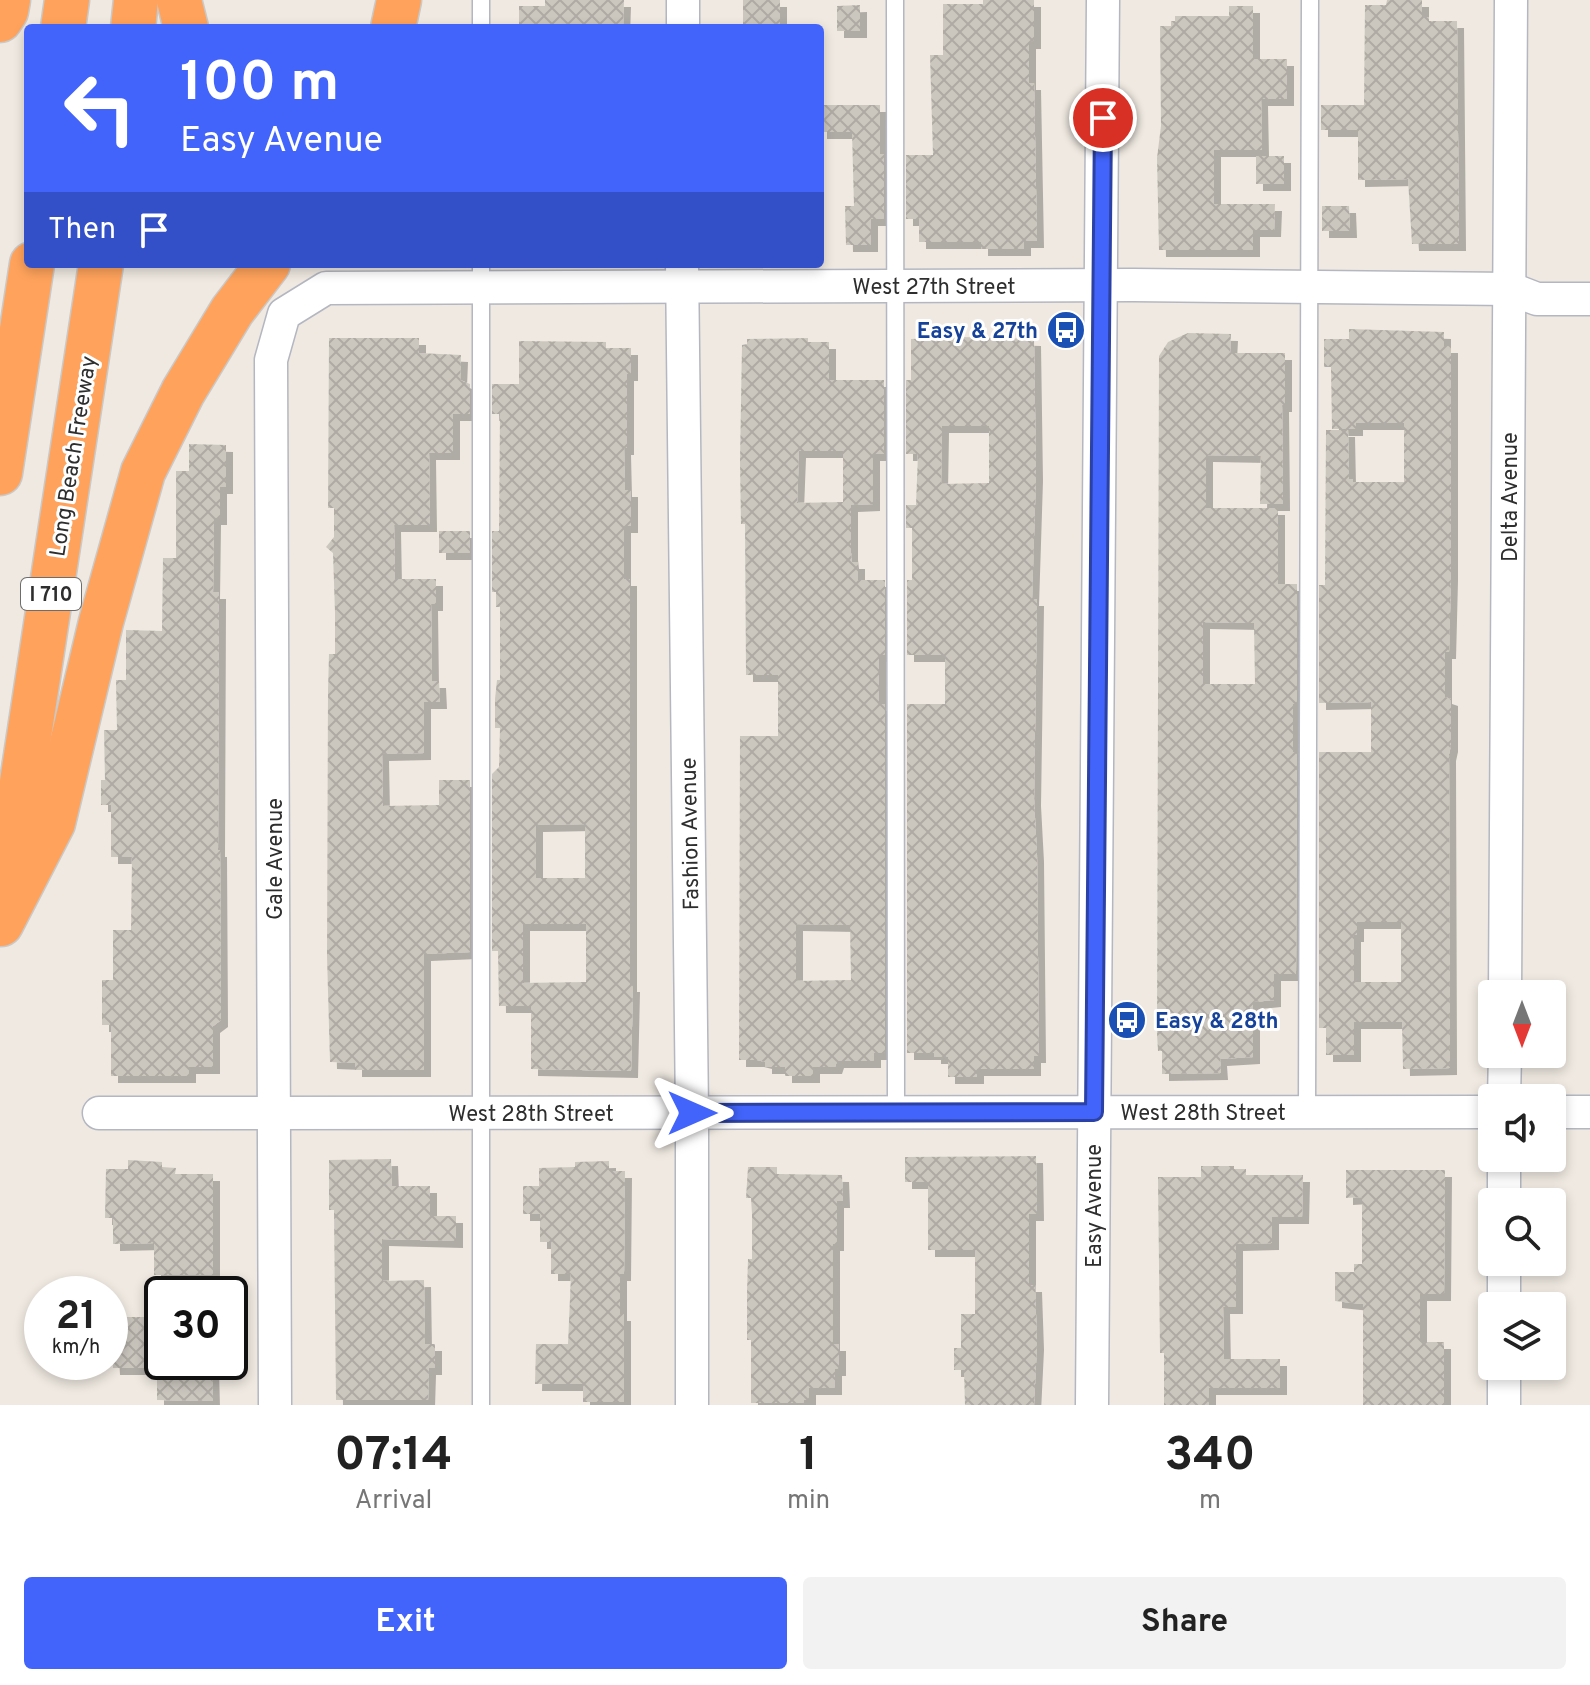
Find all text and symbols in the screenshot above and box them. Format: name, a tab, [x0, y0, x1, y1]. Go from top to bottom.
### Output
text: 100 m	[180, 50, 339, 120]
icon: left	[48, 56, 152, 160]
pin	[1069, 84, 1137, 152]
icon: arrive	[1081, 96, 1125, 140]
text: Easy Avenue	[180, 119, 383, 165]
icon: arrive	[132, 208, 176, 252]
text: Then	[48, 212, 116, 249]
street label: West 27th Street	[852, 275, 1016, 302]
bus stop icon: Easy & 27th	[1045, 309, 1087, 351]
place label: Easy & 27th	[917, 319, 1038, 346]
street label: Long Beach Freeway	[45, 354, 104, 559]
street label: Delta Avenue	[1498, 432, 1525, 562]
road number: I 710	[21, 578, 81, 610]
street label: Fashion Avenue	[677, 757, 706, 911]
street label: Gale Avenue	[263, 798, 290, 920]
north arrow	[1478, 980, 1566, 1068]
map controls	[1478, 980, 1566, 1380]
bus stop icon: Easy & 28th	[1106, 999, 1148, 1041]
place label: Easy & 28th	[1155, 1009, 1278, 1036]
position arrow	[650, 1071, 734, 1155]
button: sound	[1478, 1084, 1566, 1172]
street label: West 28th Street	[1120, 1101, 1286, 1128]
street label: West 28th Street	[448, 1102, 614, 1129]
street label: Easy Avenue	[1082, 1144, 1109, 1268]
button: search	[1478, 1188, 1566, 1276]
speed limit sign: 30	[144, 1276, 248, 1380]
button: layers	[1478, 1292, 1566, 1380]
text: 21	[56, 1293, 96, 1343]
text: km/h	[52, 1335, 100, 1361]
text: 07:14	[334, 1427, 453, 1487]
text: 1	[799, 1427, 818, 1487]
text: 340	[1164, 1427, 1256, 1487]
text: Arrival	[355, 1485, 432, 1518]
text: min	[787, 1485, 830, 1518]
text: m	[1199, 1485, 1221, 1518]
button: Exit	[24, 1577, 787, 1669]
button: Share	[803, 1577, 1566, 1669]

